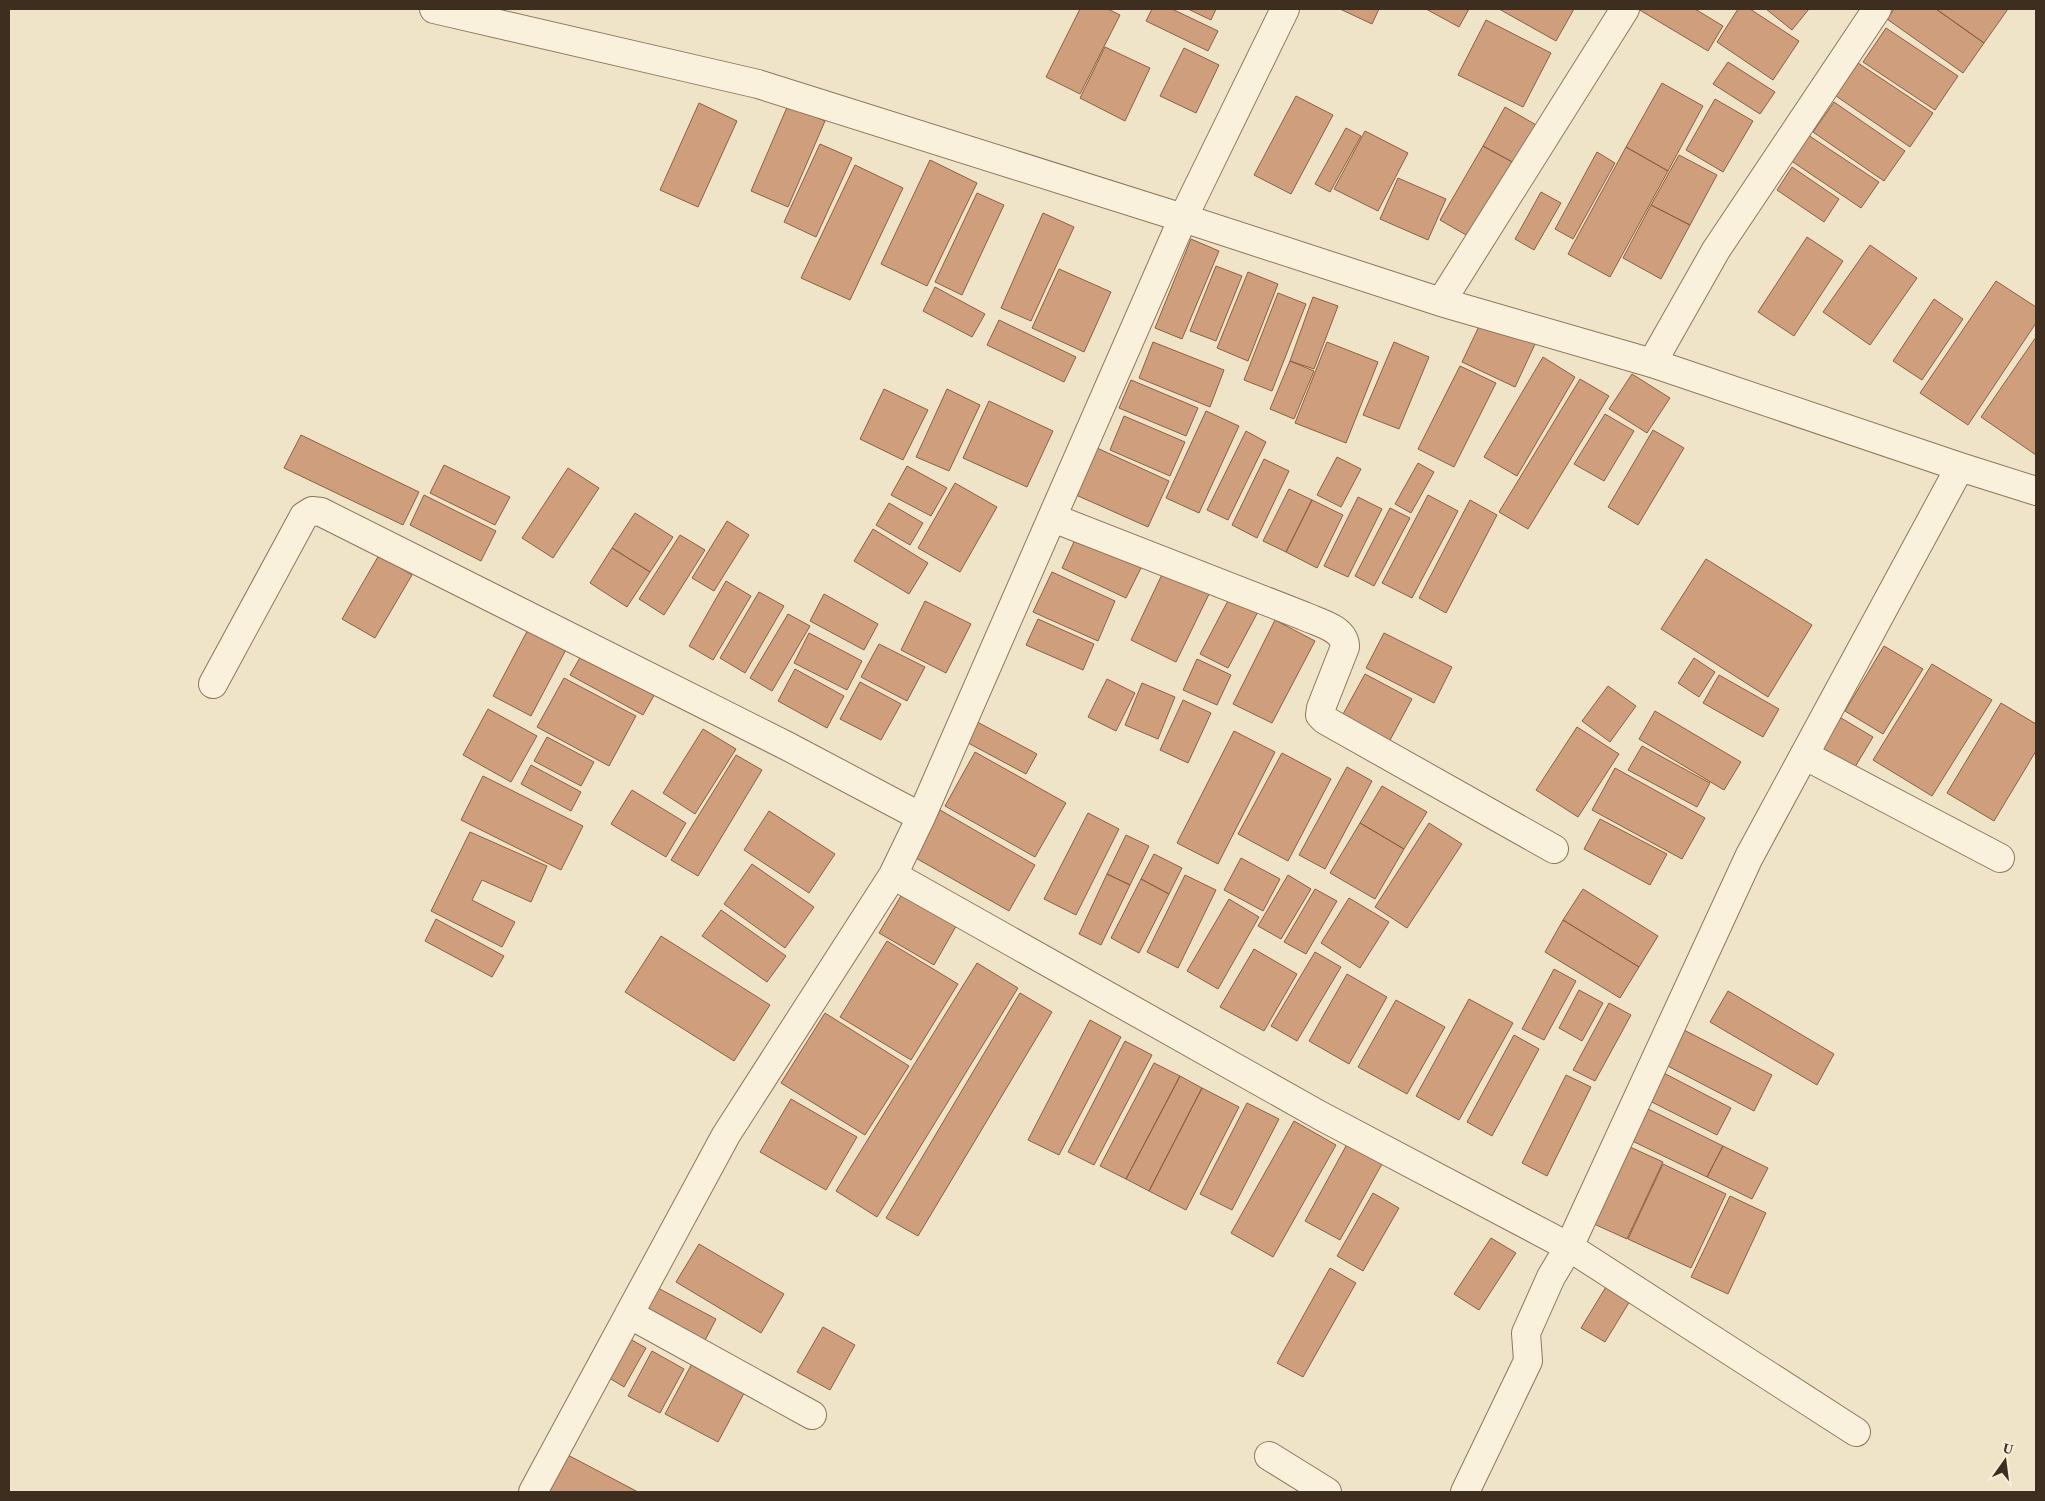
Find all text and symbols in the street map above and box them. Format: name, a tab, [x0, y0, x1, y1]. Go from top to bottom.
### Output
north arrow	[1980, 1436, 2030, 1486]
text: U	[2001, 1440, 2015, 1457]

